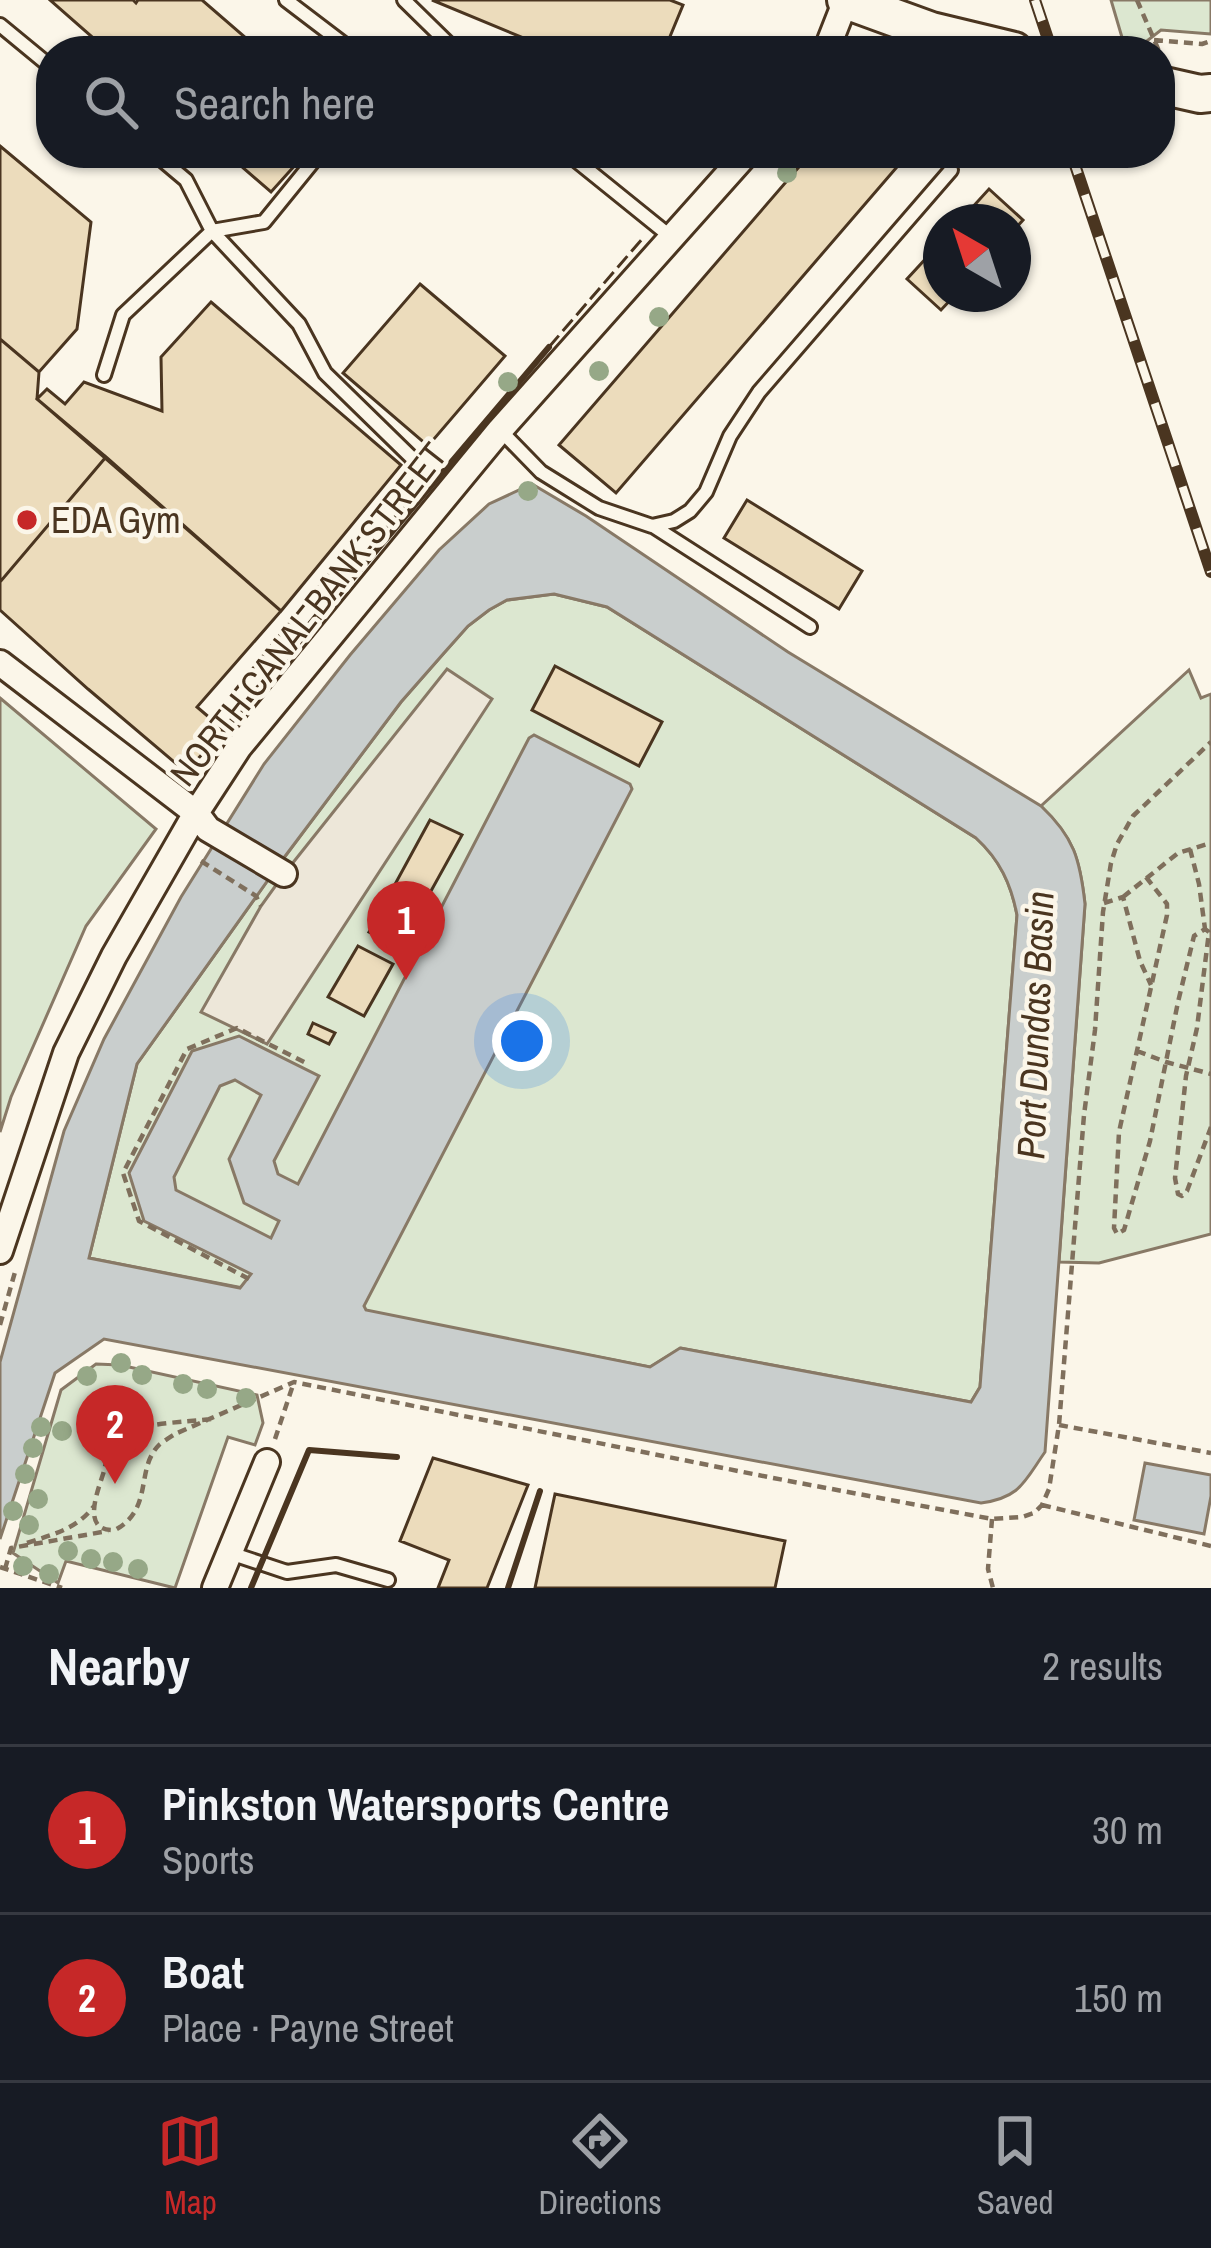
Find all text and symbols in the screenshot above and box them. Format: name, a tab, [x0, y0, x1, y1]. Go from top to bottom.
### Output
search box	[36, 36, 1175, 168]
icon: search	[78, 69, 144, 135]
text: Search here	[174, 72, 375, 133]
north arrow	[923, 204, 1031, 312]
street label: NORTH CANAL BANK STREET	[159, 432, 457, 796]
place label: EDA Gym	[51, 496, 181, 544]
marker: EDA Gym	[14, 507, 40, 533]
pin: 1	[367, 881, 445, 980]
water label: Port Dundas Basin	[1004, 890, 1066, 1160]
your location	[492, 1011, 552, 1071]
pin: 2	[76, 1385, 154, 1484]
text: Nearby	[48, 1632, 190, 1701]
text: 2 results	[1042, 1640, 1163, 1692]
text: Pinkston Watersports Centre	[162, 1773, 669, 1834]
text: 1	[78, 1804, 96, 1856]
text: 30 m	[1092, 1804, 1163, 1856]
text: Sports	[162, 1834, 254, 1886]
text: Boat	[162, 1941, 244, 2002]
text: 2	[78, 1972, 96, 2024]
text: 150 m	[1074, 1972, 1163, 2024]
text: Place · Payne Street	[162, 2002, 454, 2054]
tab: Map	[157, 2108, 223, 2224]
tab: Directions	[538, 2108, 662, 2224]
tab: Saved	[977, 2108, 1053, 2224]

